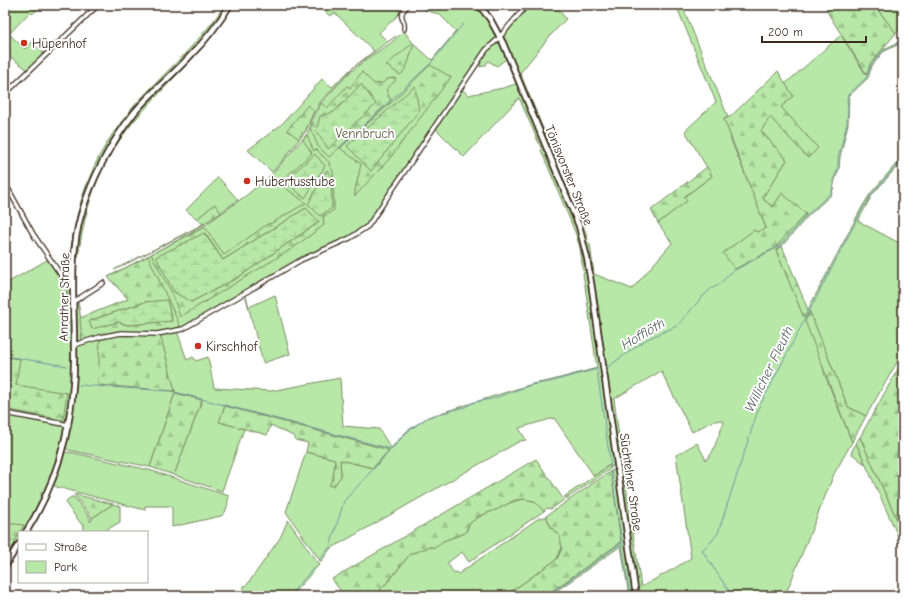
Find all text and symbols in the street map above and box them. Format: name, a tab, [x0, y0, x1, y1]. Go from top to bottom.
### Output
scale bar	[762, 18, 866, 44]
text: 200 m	[768, 25, 803, 39]
place label: Hüpenhof	[32, 36, 87, 51]
marker: Hüpenhof	[19, 38, 29, 48]
street label: Tönisvorster Straße	[542, 123, 596, 228]
park label: Vennbruch	[335, 126, 395, 141]
place label: Hubertusstube	[255, 174, 335, 189]
marker: Hubertusstube	[242, 176, 252, 186]
street label: Anrather Straße	[56, 252, 72, 342]
water label: Hofflöth	[618, 315, 668, 353]
water label: Willicher Fleuth	[741, 323, 797, 415]
place label: Kirschhof	[206, 339, 259, 354]
marker: Kirschhof	[193, 341, 203, 351]
street label: Süchtelner Straße	[617, 432, 645, 532]
legend	[18, 531, 148, 583]
text: Straße	[54, 540, 87, 554]
text: Park	[54, 560, 77, 574]

